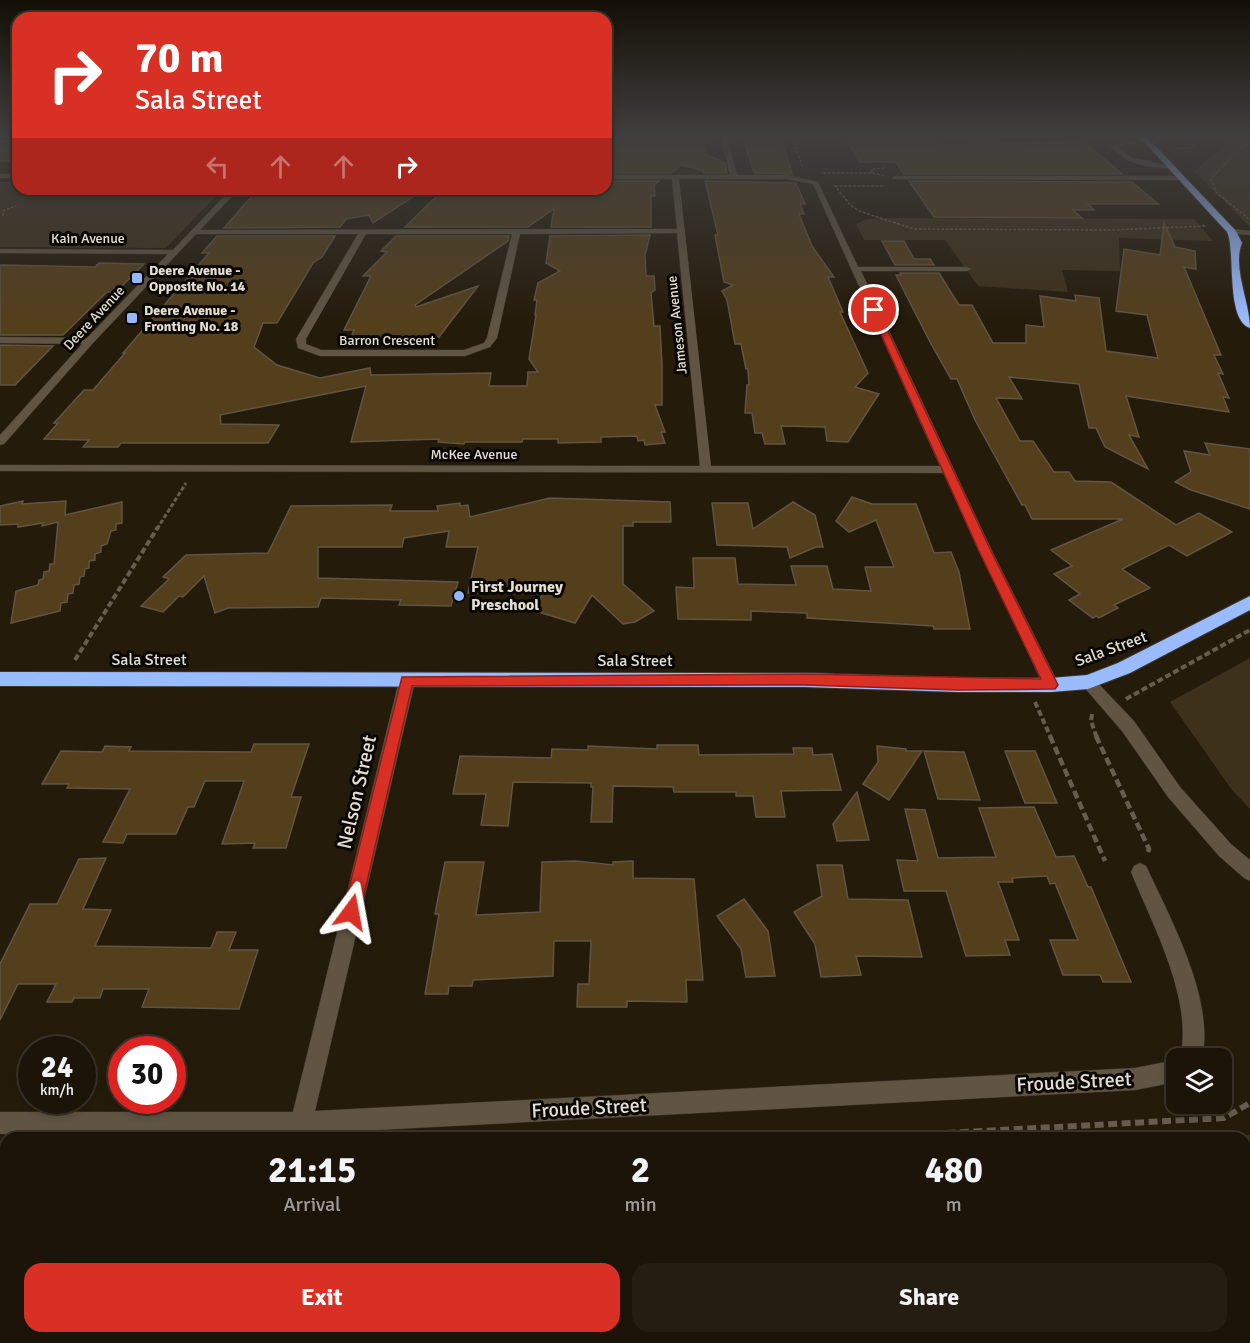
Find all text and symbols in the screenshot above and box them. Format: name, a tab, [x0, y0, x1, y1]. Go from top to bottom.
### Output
text: 70 m	[135, 33, 224, 84]
icon: right	[36, 36, 114, 114]
text: Sala Street	[135, 84, 262, 117]
icon: left	[201, 150, 234, 183]
icon: ahead	[264, 150, 297, 183]
icon: ahead	[327, 150, 360, 183]
icon: right	[390, 150, 423, 183]
street label: Kain Avenue	[51, 230, 125, 247]
place label: Deere Avenue - Opposite No. 14	[149, 262, 246, 295]
marker: Deere Avenue - Opposite No. 14	[130, 271, 144, 285]
street label: Jameson Avenue	[663, 275, 691, 375]
street label: Deere Avenue	[60, 282, 128, 354]
pin	[848, 284, 899, 335]
icon: arrive	[857, 293, 890, 326]
place label: Deere Avenue - Fronting No. 18	[144, 302, 239, 335]
marker: Deere Avenue - Fronting No. 18	[125, 311, 139, 325]
street label: Barron Crescent	[339, 332, 435, 349]
street label: McKee Avenue	[431, 446, 517, 463]
place label: First Journey Preschool	[471, 577, 563, 615]
marker: First Journey Preschool	[452, 589, 466, 603]
street label: Sala Street	[1072, 627, 1150, 671]
street label: Sala Street	[111, 650, 187, 670]
street label: Sala Street	[597, 651, 673, 671]
street label: Nelson Street	[332, 733, 382, 851]
position arrow	[319, 880, 383, 944]
speed limit sign: 30	[108, 1036, 186, 1114]
map controls	[1166, 1048, 1232, 1114]
button: layers	[1166, 1048, 1232, 1114]
text: 24	[41, 1049, 73, 1086]
street label: Froude Street	[1016, 1066, 1132, 1098]
text: km/h	[40, 1081, 74, 1099]
street label: Froude Street	[531, 1092, 647, 1124]
text: 21:15	[268, 1148, 356, 1193]
text: 2	[631, 1148, 650, 1193]
text: 480	[925, 1148, 983, 1193]
text: Arrival	[283, 1192, 341, 1217]
text: min	[624, 1192, 657, 1217]
text: m	[946, 1192, 962, 1217]
button: Exit	[24, 1263, 620, 1332]
button: Share	[632, 1263, 1227, 1332]

